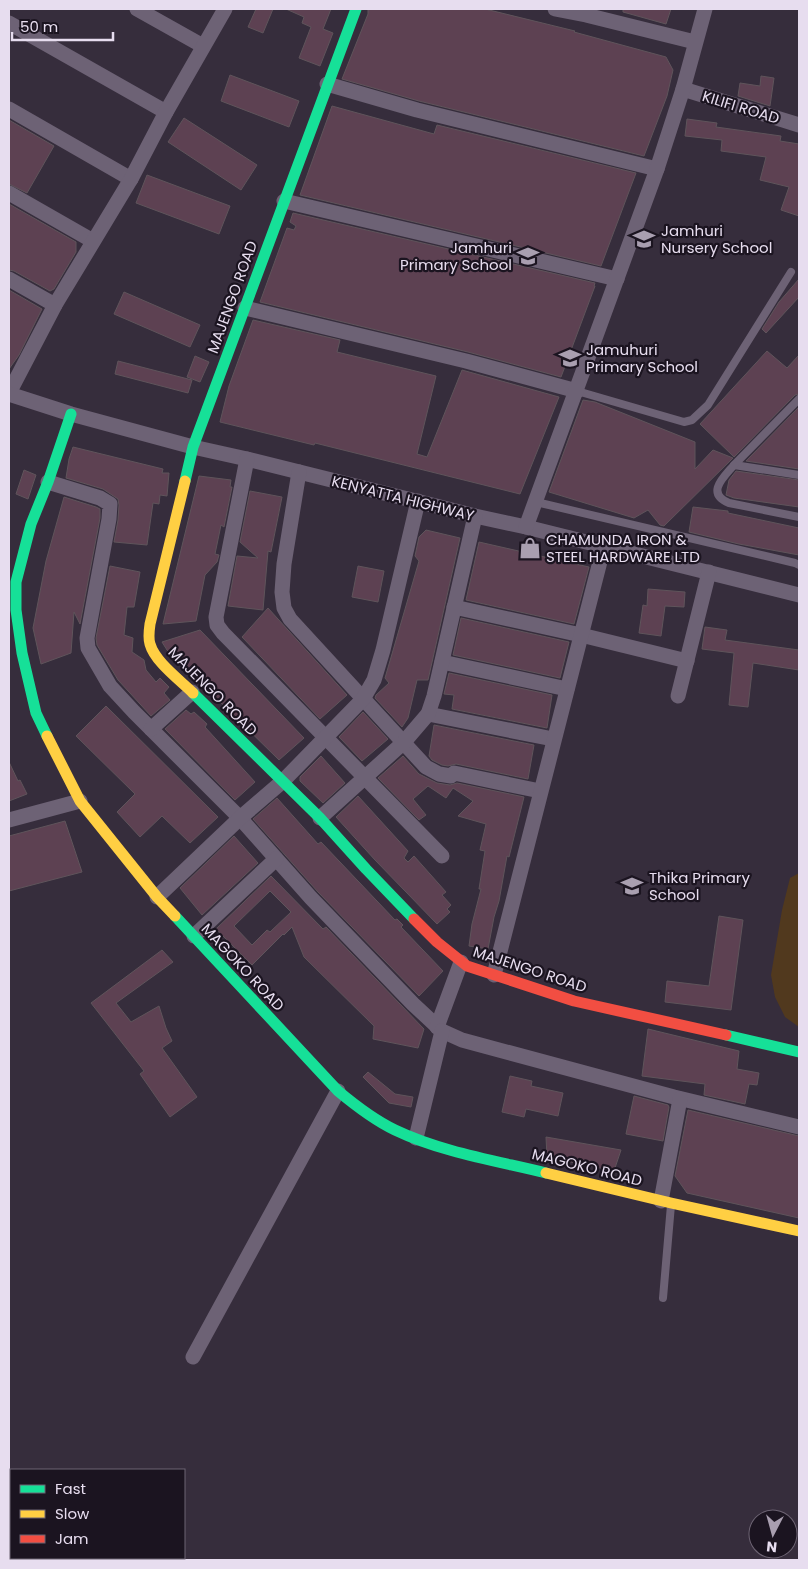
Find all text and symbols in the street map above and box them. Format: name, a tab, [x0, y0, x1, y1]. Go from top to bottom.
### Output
scale bar	[12, 10, 114, 42]
text: 50 m	[20, 16, 58, 37]
street label: KILIFI ROAD	[700, 85, 782, 129]
place label: Jamhuri Nursery School	[661, 220, 772, 258]
school or university icon: Jamhuri Nursery School	[631, 226, 657, 252]
place label: Jamhuri Primary School	[400, 237, 512, 275]
street label: MAJENGO ROAD	[202, 238, 262, 356]
school or university icon: Jamhuri Primary School	[515, 243, 541, 269]
place label: Jamuhuri Primary School	[586, 339, 698, 377]
school or university icon: Jamuhuri Primary School	[557, 345, 583, 371]
street label: KENYATTA HIGHWAY	[330, 470, 477, 526]
place label: CHAMUNDA IRON & STEEL HARDWARE LTD	[546, 529, 700, 567]
shop icon: CHAMUNDA IRON & STEEL HARDWARE LTD	[517, 535, 543, 561]
street label: MAJENGO ROAD	[164, 642, 262, 740]
place label: Thika Primary School	[649, 867, 750, 905]
school or university icon: Thika Primary School	[619, 873, 645, 899]
street label: MAGOKO ROAD	[197, 919, 289, 1015]
street label: MAJENGO ROAD	[470, 941, 590, 997]
street label: MAGOKO ROAD	[530, 1143, 644, 1191]
legend	[10, 1469, 185, 1559]
text: Fast	[55, 1478, 86, 1499]
text: Slow	[55, 1503, 90, 1524]
north arrow	[748, 1509, 798, 1559]
text: Jam	[55, 1528, 89, 1549]
text: N	[765, 1536, 778, 1557]

